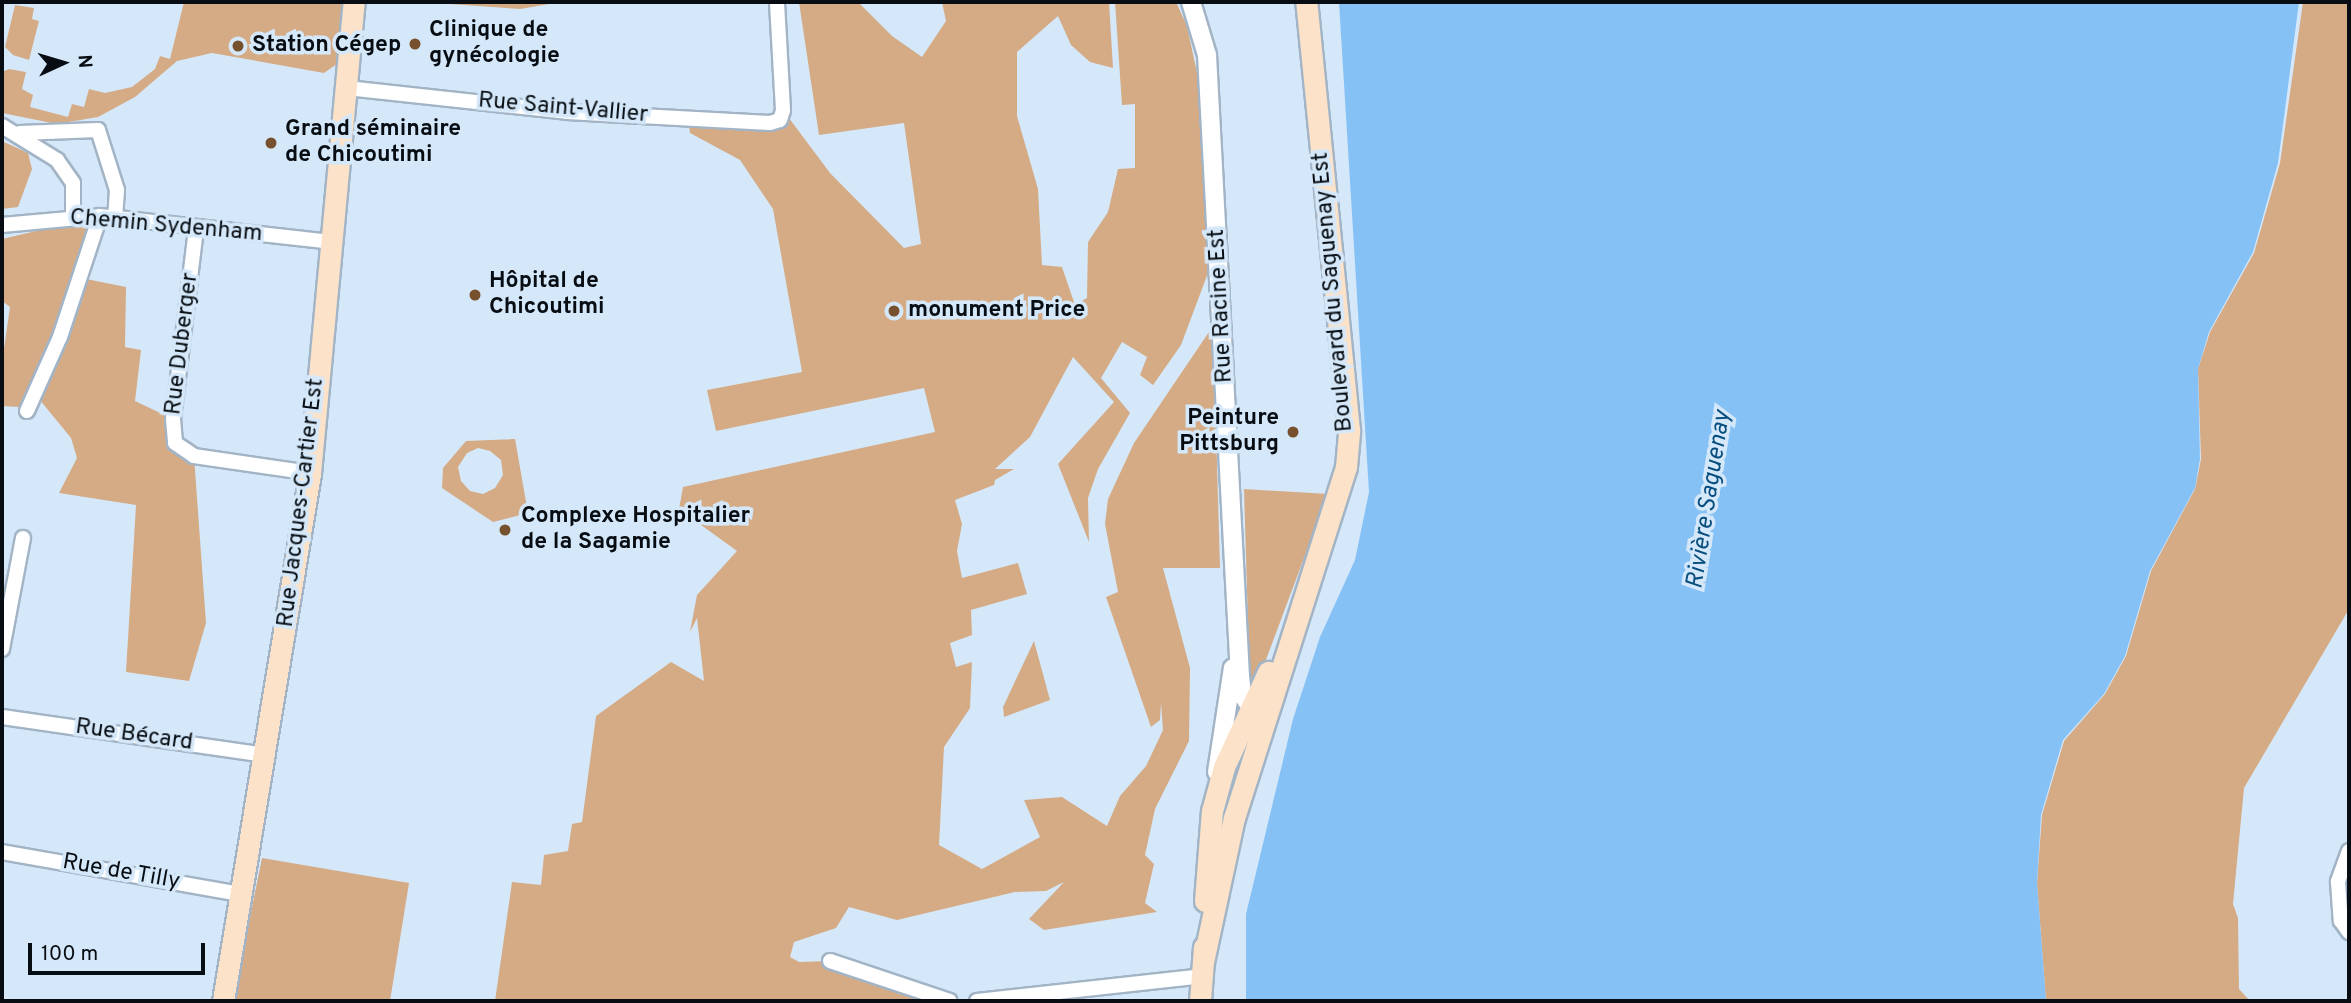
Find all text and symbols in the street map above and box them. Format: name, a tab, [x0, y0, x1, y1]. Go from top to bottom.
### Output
place label: Clinique de gynécologie	[429, 17, 560, 71]
north arrow	[28, 28, 98, 98]
place label: Station Cégep	[252, 32, 401, 60]
marker: Clinique de gynécologie	[407, 36, 423, 52]
marker: Station Cégep	[230, 38, 246, 54]
text: N	[72, 54, 96, 69]
street label: Rue Saint-Vallier	[477, 88, 649, 130]
place label: Grand séminaire de Chicoutimi	[285, 116, 461, 170]
marker: Grand séminaire de Chicoutimi	[263, 135, 279, 151]
street label: Boulevard du Saguenay Est	[1308, 151, 1360, 433]
street label: Chemin Sydenham	[69, 205, 263, 249]
street label: Rue Racine Est	[1204, 228, 1240, 384]
place label: Hôpital de Chicoutimi	[489, 268, 605, 322]
street label: Rue Duberger	[161, 271, 205, 417]
marker: Hôpital de Chicoutimi	[467, 287, 483, 303]
place label: monument Price	[908, 297, 1085, 325]
marker: monument Price	[886, 303, 902, 319]
street label: Rue Jacques-Cartier Est	[273, 377, 331, 629]
place label: Peinture Pittsburg	[1179, 405, 1279, 459]
water label: Rivière Saguenay	[1682, 409, 1738, 591]
marker: Peinture Pittsburg	[1285, 424, 1301, 440]
place label: Complexe Hospitalier de la Sagamie	[521, 503, 750, 557]
marker: Complexe Hospitalier de la Sagamie	[495, 520, 515, 540]
street label: Rue Bécard	[74, 714, 194, 758]
street label: Rue de Tilly	[60, 849, 182, 897]
scale bar	[32, 930, 208, 974]
text: 100 m	[41, 941, 98, 968]

